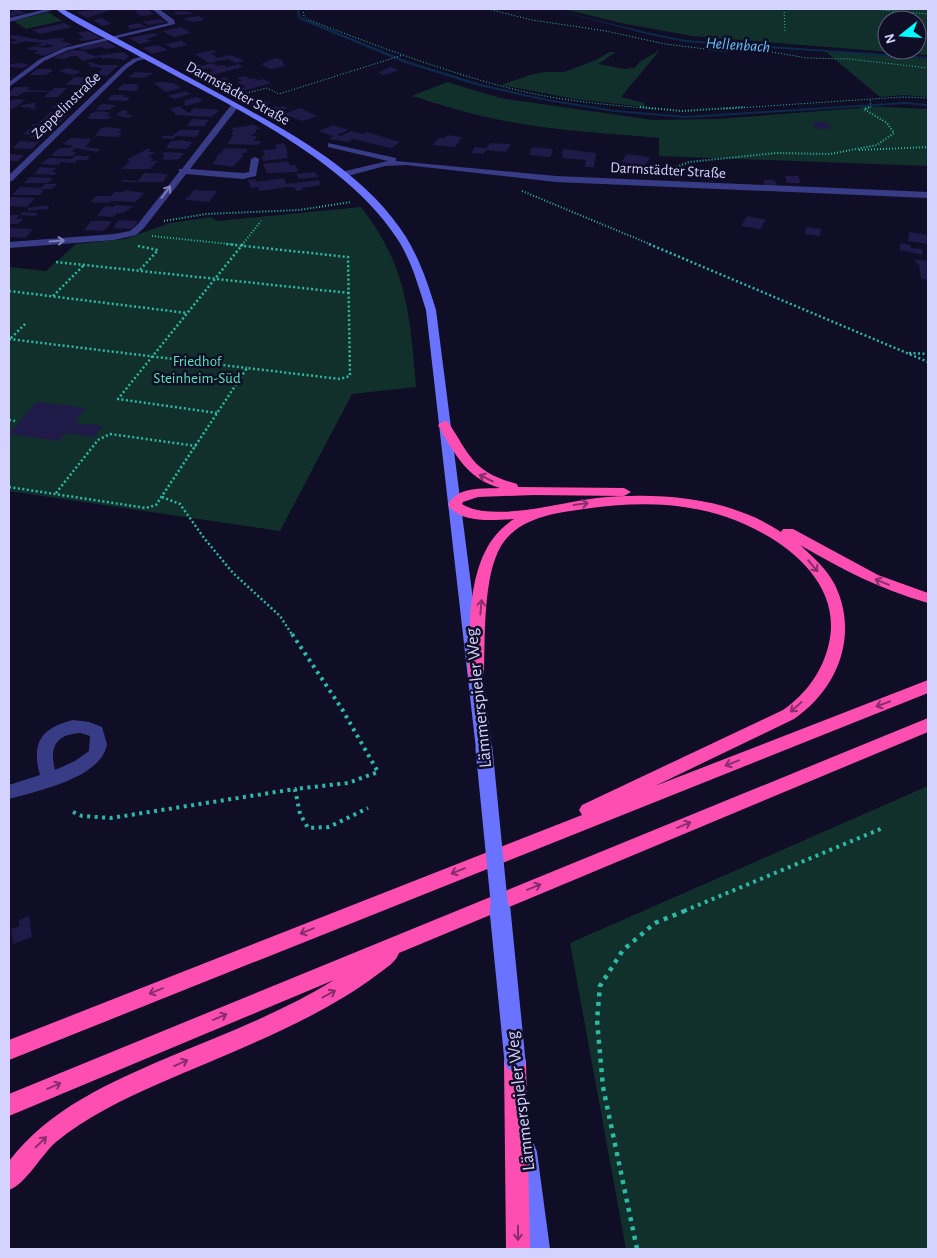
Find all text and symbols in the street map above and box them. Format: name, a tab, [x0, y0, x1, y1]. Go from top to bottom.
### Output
north arrow	[877, 10, 927, 60]
text: N	[882, 32, 899, 45]
water label: Hellenbach	[705, 35, 771, 55]
street label: Darmstädter Straße	[183, 59, 292, 128]
street label: Zeppelinstraße	[29, 69, 104, 142]
street label: Darmstädter Straße	[610, 160, 726, 181]
one-way arrow	[161, 186, 172, 199]
one-way arrow	[49, 237, 65, 246]
park label: Friedhof Steinheim-Süd	[153, 354, 241, 386]
one-way arrow	[479, 473, 494, 482]
one-way arrow	[572, 499, 588, 509]
one-way arrow	[807, 559, 818, 572]
one-way arrow	[875, 577, 890, 587]
one-way arrow	[476, 599, 486, 615]
street label: Lämmerspieler Weg	[463, 627, 495, 769]
one-way arrow	[876, 700, 891, 709]
one-way arrow	[790, 701, 803, 712]
one-way arrow	[724, 759, 740, 768]
one-way arrow	[676, 820, 691, 829]
one-way arrow	[450, 867, 466, 876]
one-way arrow	[526, 882, 541, 891]
one-way arrow	[300, 927, 315, 936]
one-way arrow	[149, 987, 164, 997]
one-way arrow	[321, 989, 335, 999]
one-way arrow	[212, 1012, 227, 1021]
street label: Lämmerspieler Weg	[503, 1030, 538, 1172]
one-way arrow	[173, 1057, 188, 1067]
one-way arrow	[46, 1081, 61, 1090]
one-way arrow	[35, 1136, 47, 1148]
one-way arrow	[513, 1224, 523, 1240]

